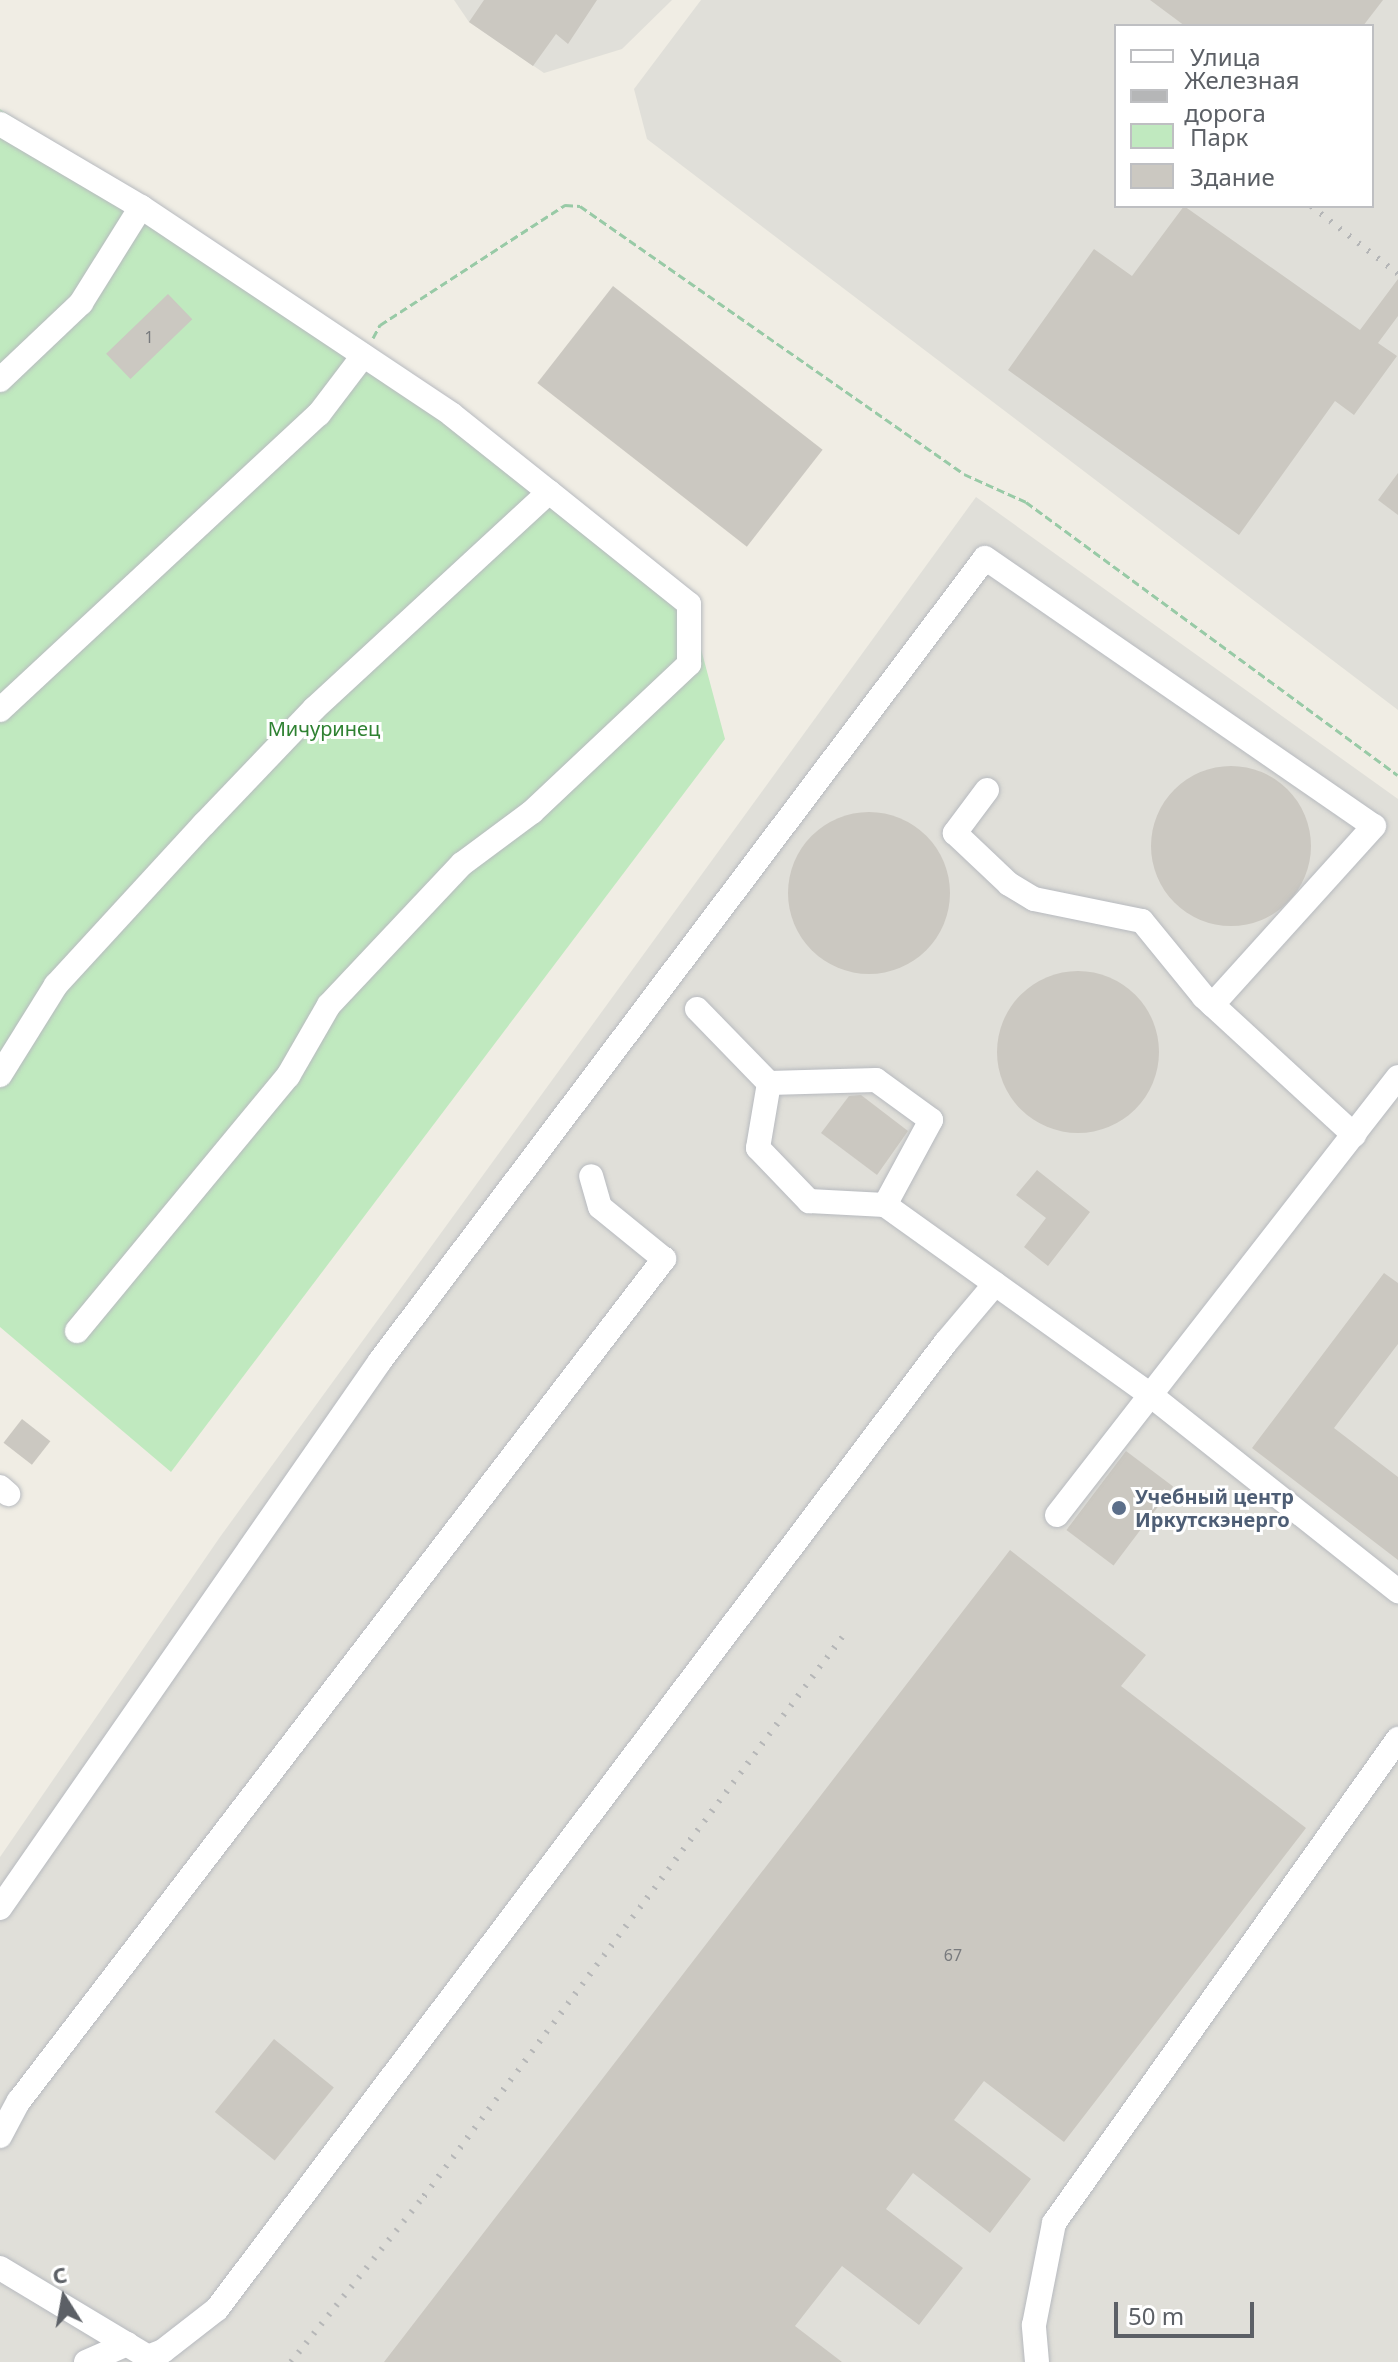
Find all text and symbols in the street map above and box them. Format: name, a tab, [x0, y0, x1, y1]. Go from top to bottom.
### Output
legend	[1114, 24, 1374, 208]
text: Улица	[1190, 40, 1261, 73]
text: Железная дорога	[1184, 63, 1300, 129]
text: Парк	[1190, 120, 1248, 153]
text: Здание	[1190, 160, 1275, 193]
house number: 1	[144, 327, 154, 347]
park label: Мичуринец	[268, 716, 380, 740]
place label: Учебный центр Иркутскэнерго	[1135, 1484, 1294, 1531]
marker: Учебный центр Иркутскэнерго	[1110, 1499, 1128, 1517]
house number: 67	[944, 1945, 962, 1965]
north arrow	[24, 2258, 104, 2338]
text: С	[50, 2258, 69, 2291]
scale bar	[1118, 2286, 1258, 2336]
text: 50 m	[1128, 2299, 1184, 2332]

